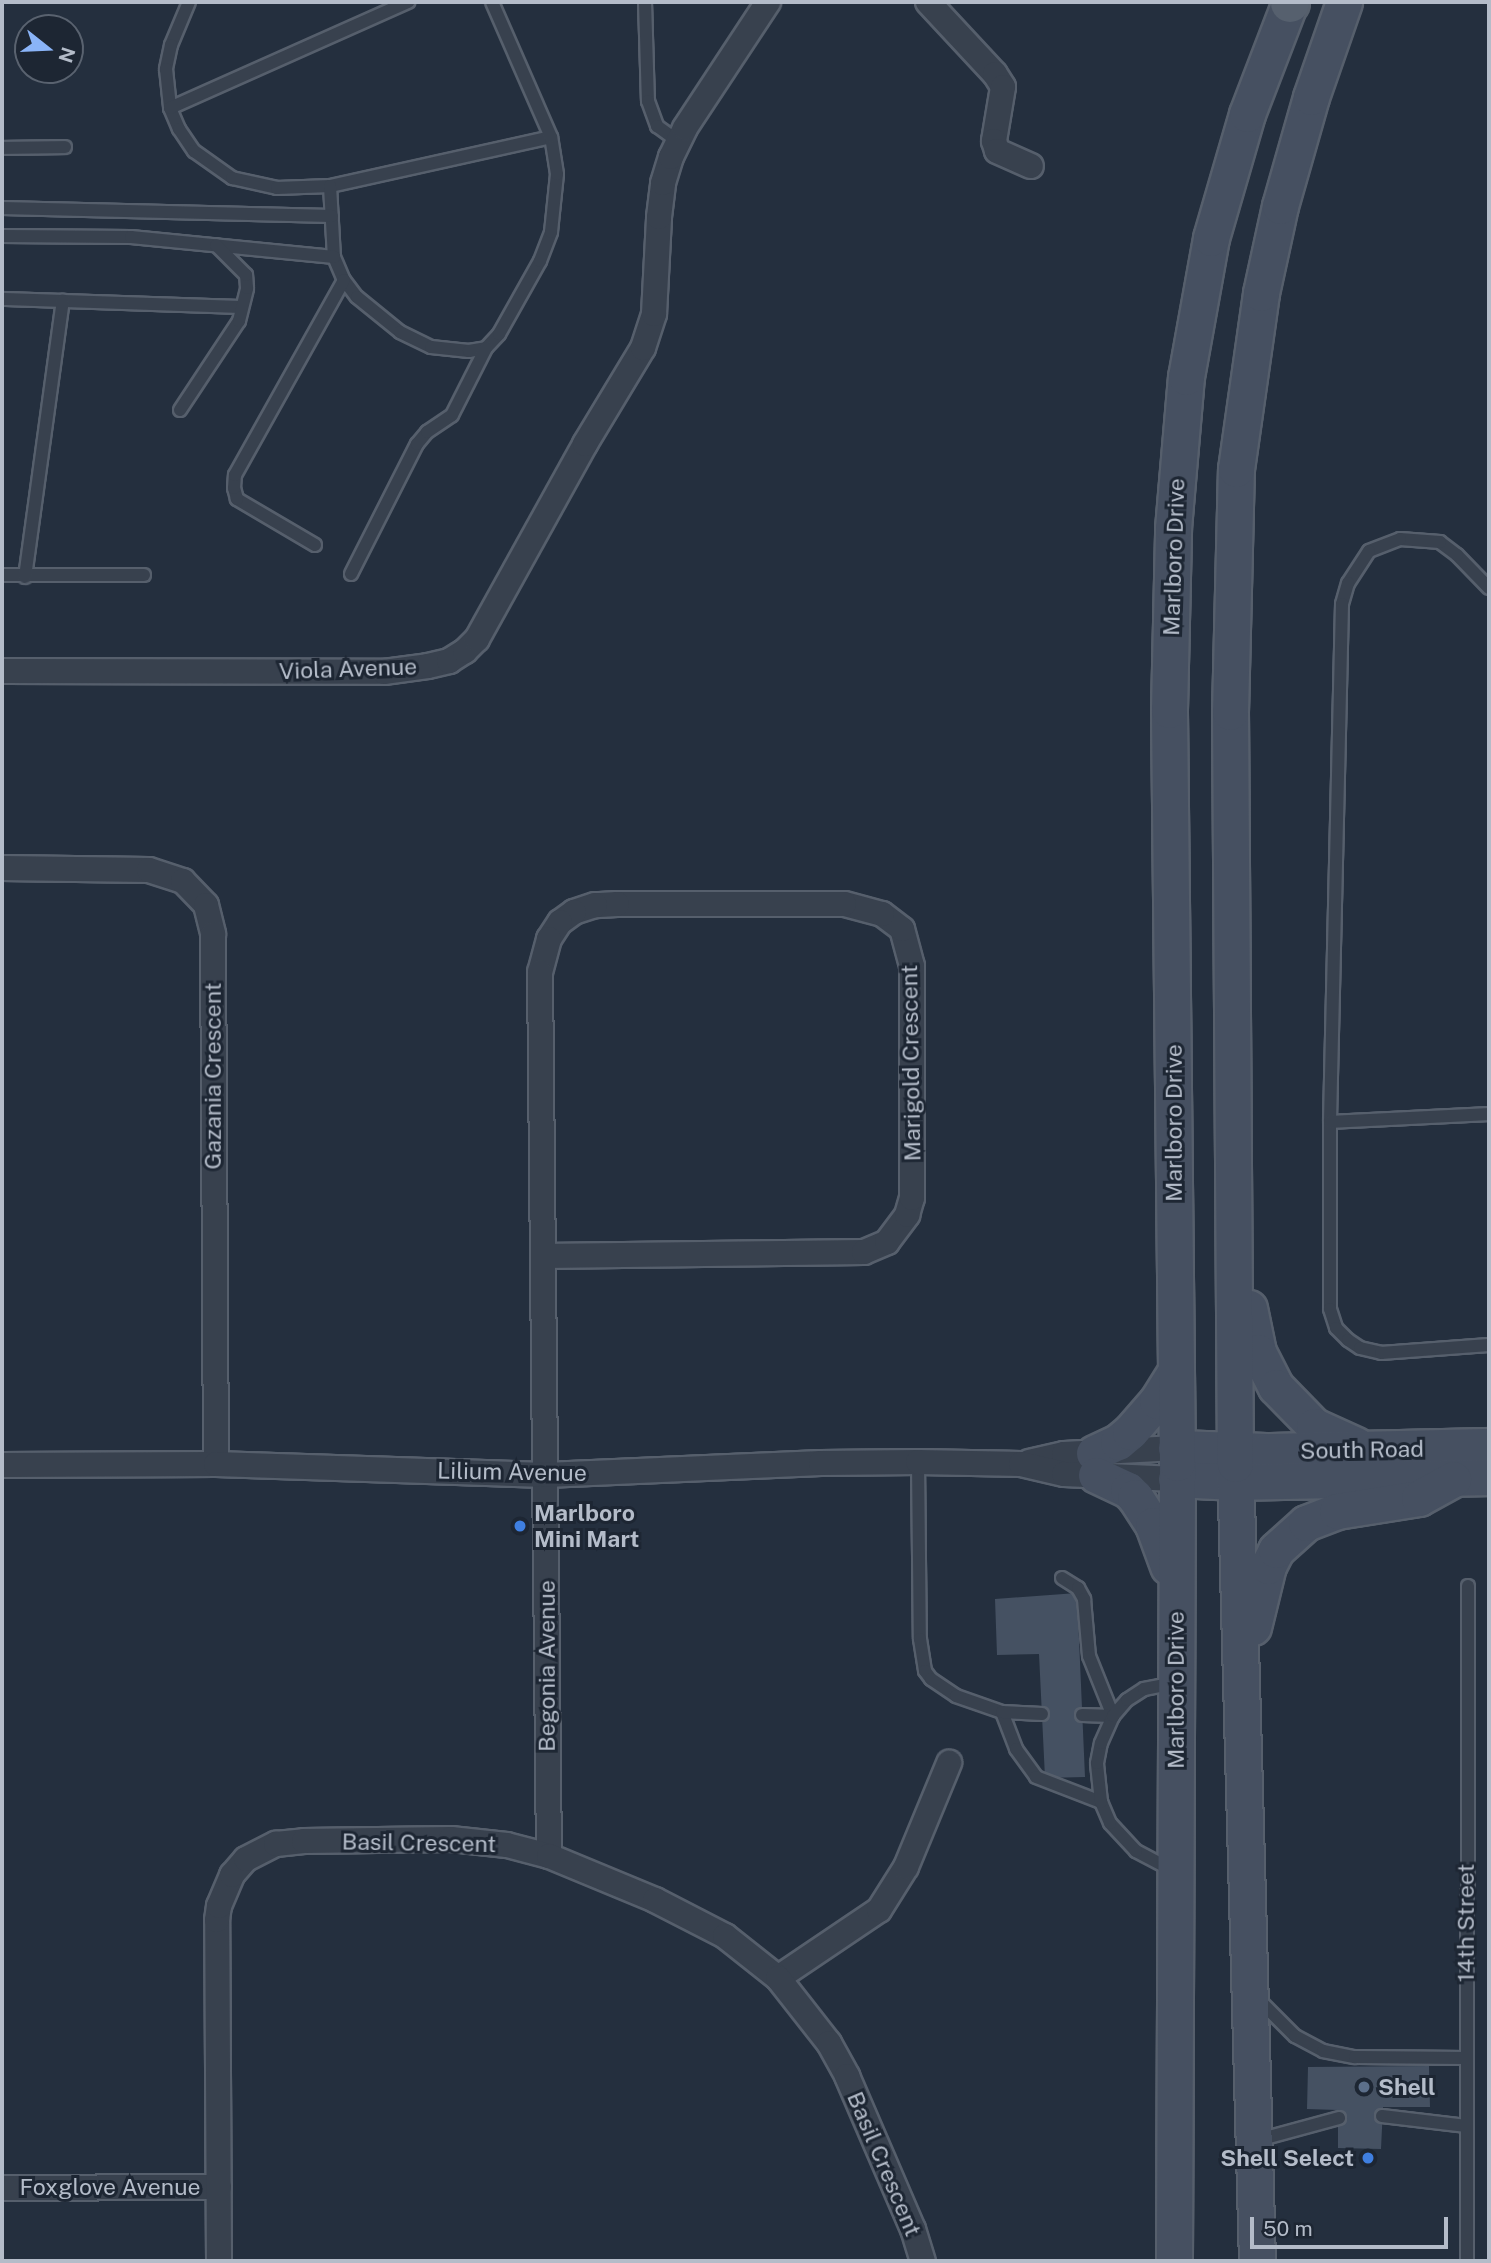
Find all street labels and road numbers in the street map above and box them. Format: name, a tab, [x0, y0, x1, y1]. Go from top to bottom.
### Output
street label: Marlboro Drive	[1157, 478, 1191, 636]
street label: Viola Avenue	[278, 653, 418, 685]
street label: Marigold Crescent	[895, 964, 927, 1162]
street label: Gazania Crescent	[199, 982, 227, 1170]
street label: Marlboro Drive	[1160, 1044, 1188, 1202]
street label: South Road	[1300, 1435, 1424, 1465]
street label: Lilium Avenue	[437, 1457, 587, 1487]
street label: Begonia Avenue	[533, 1580, 561, 1752]
street label: Marlboro Drive	[1162, 1611, 1190, 1769]
street label: Basil Crescent	[342, 1828, 496, 1858]
street label: 14th Street	[1452, 1864, 1480, 1982]
street label: Basil Crescent	[841, 2088, 927, 2240]
street label: Foxglove Avenue	[19, 2173, 201, 2201]

